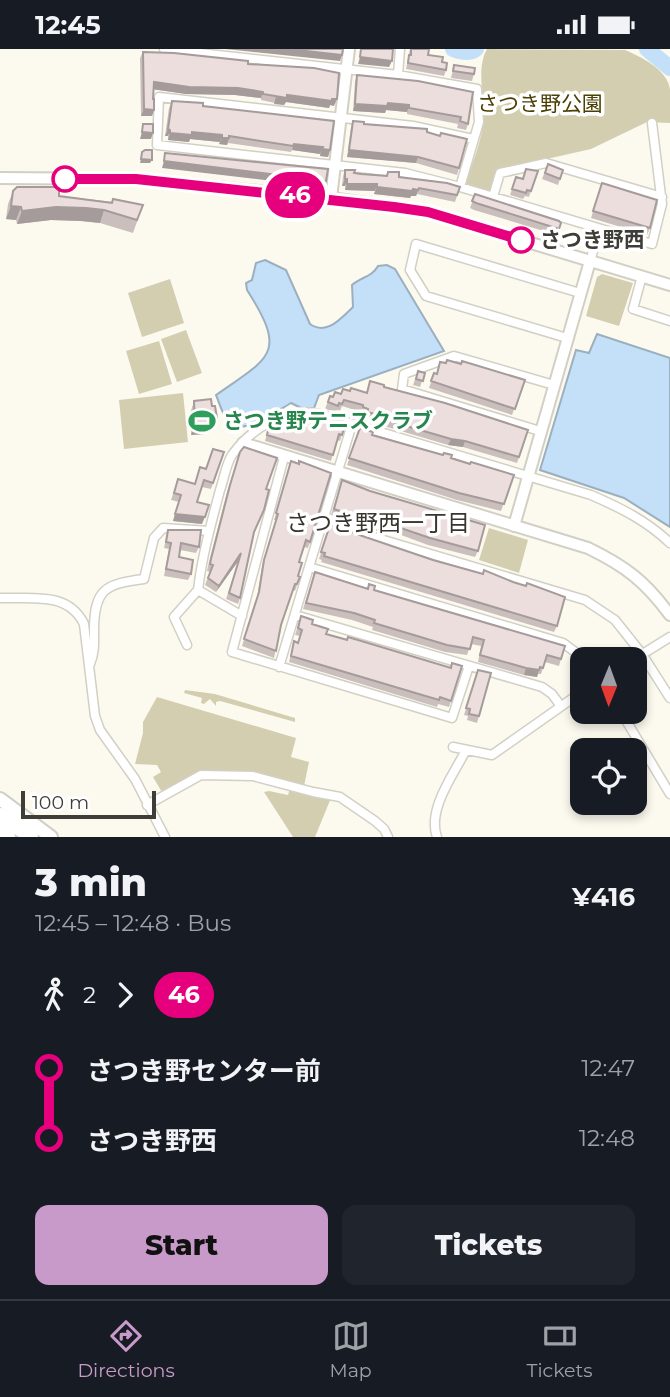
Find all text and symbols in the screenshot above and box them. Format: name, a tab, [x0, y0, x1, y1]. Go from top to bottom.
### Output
text: 12:45	[35, 9, 101, 41]
park label: さつき野公園	[477, 91, 603, 116]
unlabelled marker	[52, 166, 78, 192]
line badge: 46	[264, 172, 326, 218]
text: 46	[279, 180, 311, 209]
marker: さつき野西	[508, 227, 534, 253]
place label: さつき野西	[540, 227, 645, 252]
sports icon: さつき野テニスクラブ	[187, 406, 217, 436]
place label: さつき野テニスクラブ	[223, 408, 433, 433]
district label: さつき野西一丁目	[286, 509, 470, 537]
north arrow	[570, 647, 648, 725]
map controls	[570, 647, 647, 815]
button: locate	[570, 738, 647, 815]
scale bar	[21, 788, 156, 820]
text: 100 m	[32, 791, 89, 814]
text: 3 min	[35, 859, 147, 906]
text: ¥416	[572, 881, 635, 913]
text: 12:45 – 12:48 · Bus	[35, 909, 231, 937]
icon: walk	[35, 976, 73, 1014]
icon: forward	[106, 976, 144, 1014]
text: 46	[168, 980, 200, 1009]
text: 2	[83, 981, 96, 1009]
text: 12:47	[581, 1054, 635, 1082]
text: さつき野センター前	[87, 1055, 321, 1087]
text: 12:48	[579, 1124, 635, 1152]
text: さつき野西	[87, 1125, 217, 1157]
button: Start	[35, 1205, 328, 1285]
button: Tickets	[342, 1205, 635, 1285]
tab: Directions	[77, 1317, 175, 1382]
tab: Map	[330, 1317, 372, 1382]
tab: Tickets	[527, 1317, 593, 1382]

